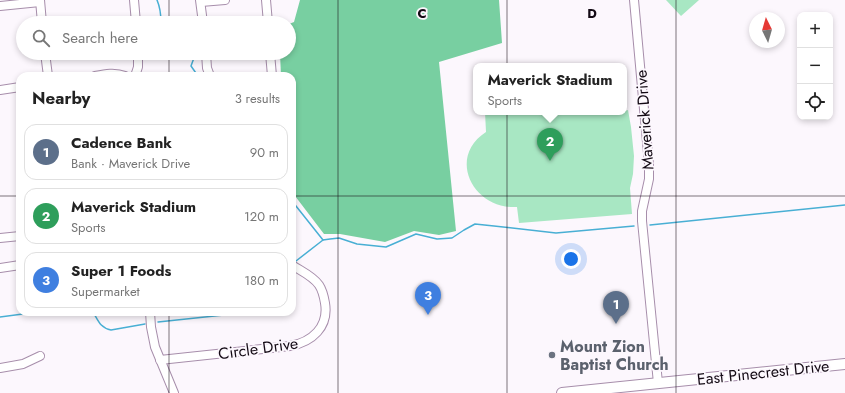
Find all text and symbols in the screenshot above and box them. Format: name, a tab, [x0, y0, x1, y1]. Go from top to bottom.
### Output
text: C	[417, 4, 427, 23]
text: D	[587, 4, 597, 23]
north arrow	[749, 12, 785, 48]
map controls	[797, 12, 833, 120]
button: +	[797, 12, 833, 48]
search box	[16, 16, 296, 60]
icon: search	[30, 27, 52, 49]
text: Search here	[62, 27, 138, 49]
button: −	[797, 48, 833, 84]
popup	[473, 63, 627, 115]
text: Maverick Stadium	[487, 69, 613, 91]
street label: Maverick Drive	[630, 69, 659, 171]
button: locate	[797, 84, 833, 120]
text: Nearby	[32, 86, 90, 110]
text: 3 results	[235, 89, 280, 108]
text: Sports	[487, 91, 522, 110]
pin: 2	[537, 128, 563, 161]
text: Cadence Bank	[71, 132, 172, 154]
text: 1	[43, 143, 49, 162]
text: 90 m	[250, 143, 279, 162]
text: Bank · Maverick Drive	[71, 154, 190, 173]
text: Maverick Stadium	[71, 196, 196, 218]
text: 2	[42, 207, 50, 226]
text: 120 m	[244, 207, 279, 226]
text: Sports	[71, 218, 105, 237]
your location	[561, 249, 581, 269]
text: Super 1 Foods	[71, 260, 171, 282]
text: 3	[42, 271, 50, 290]
text: 180 m	[244, 271, 279, 290]
text: Supermarket	[71, 282, 140, 301]
pin: 3	[415, 282, 441, 315]
pin: 1	[603, 291, 629, 324]
street label: Circle Drive	[217, 332, 299, 365]
place label: Mount Zion Baptist Church	[560, 335, 669, 376]
marker: Mount Zion Baptist Church	[547, 350, 557, 360]
street label: East Pinecrest Drive	[696, 354, 830, 391]

